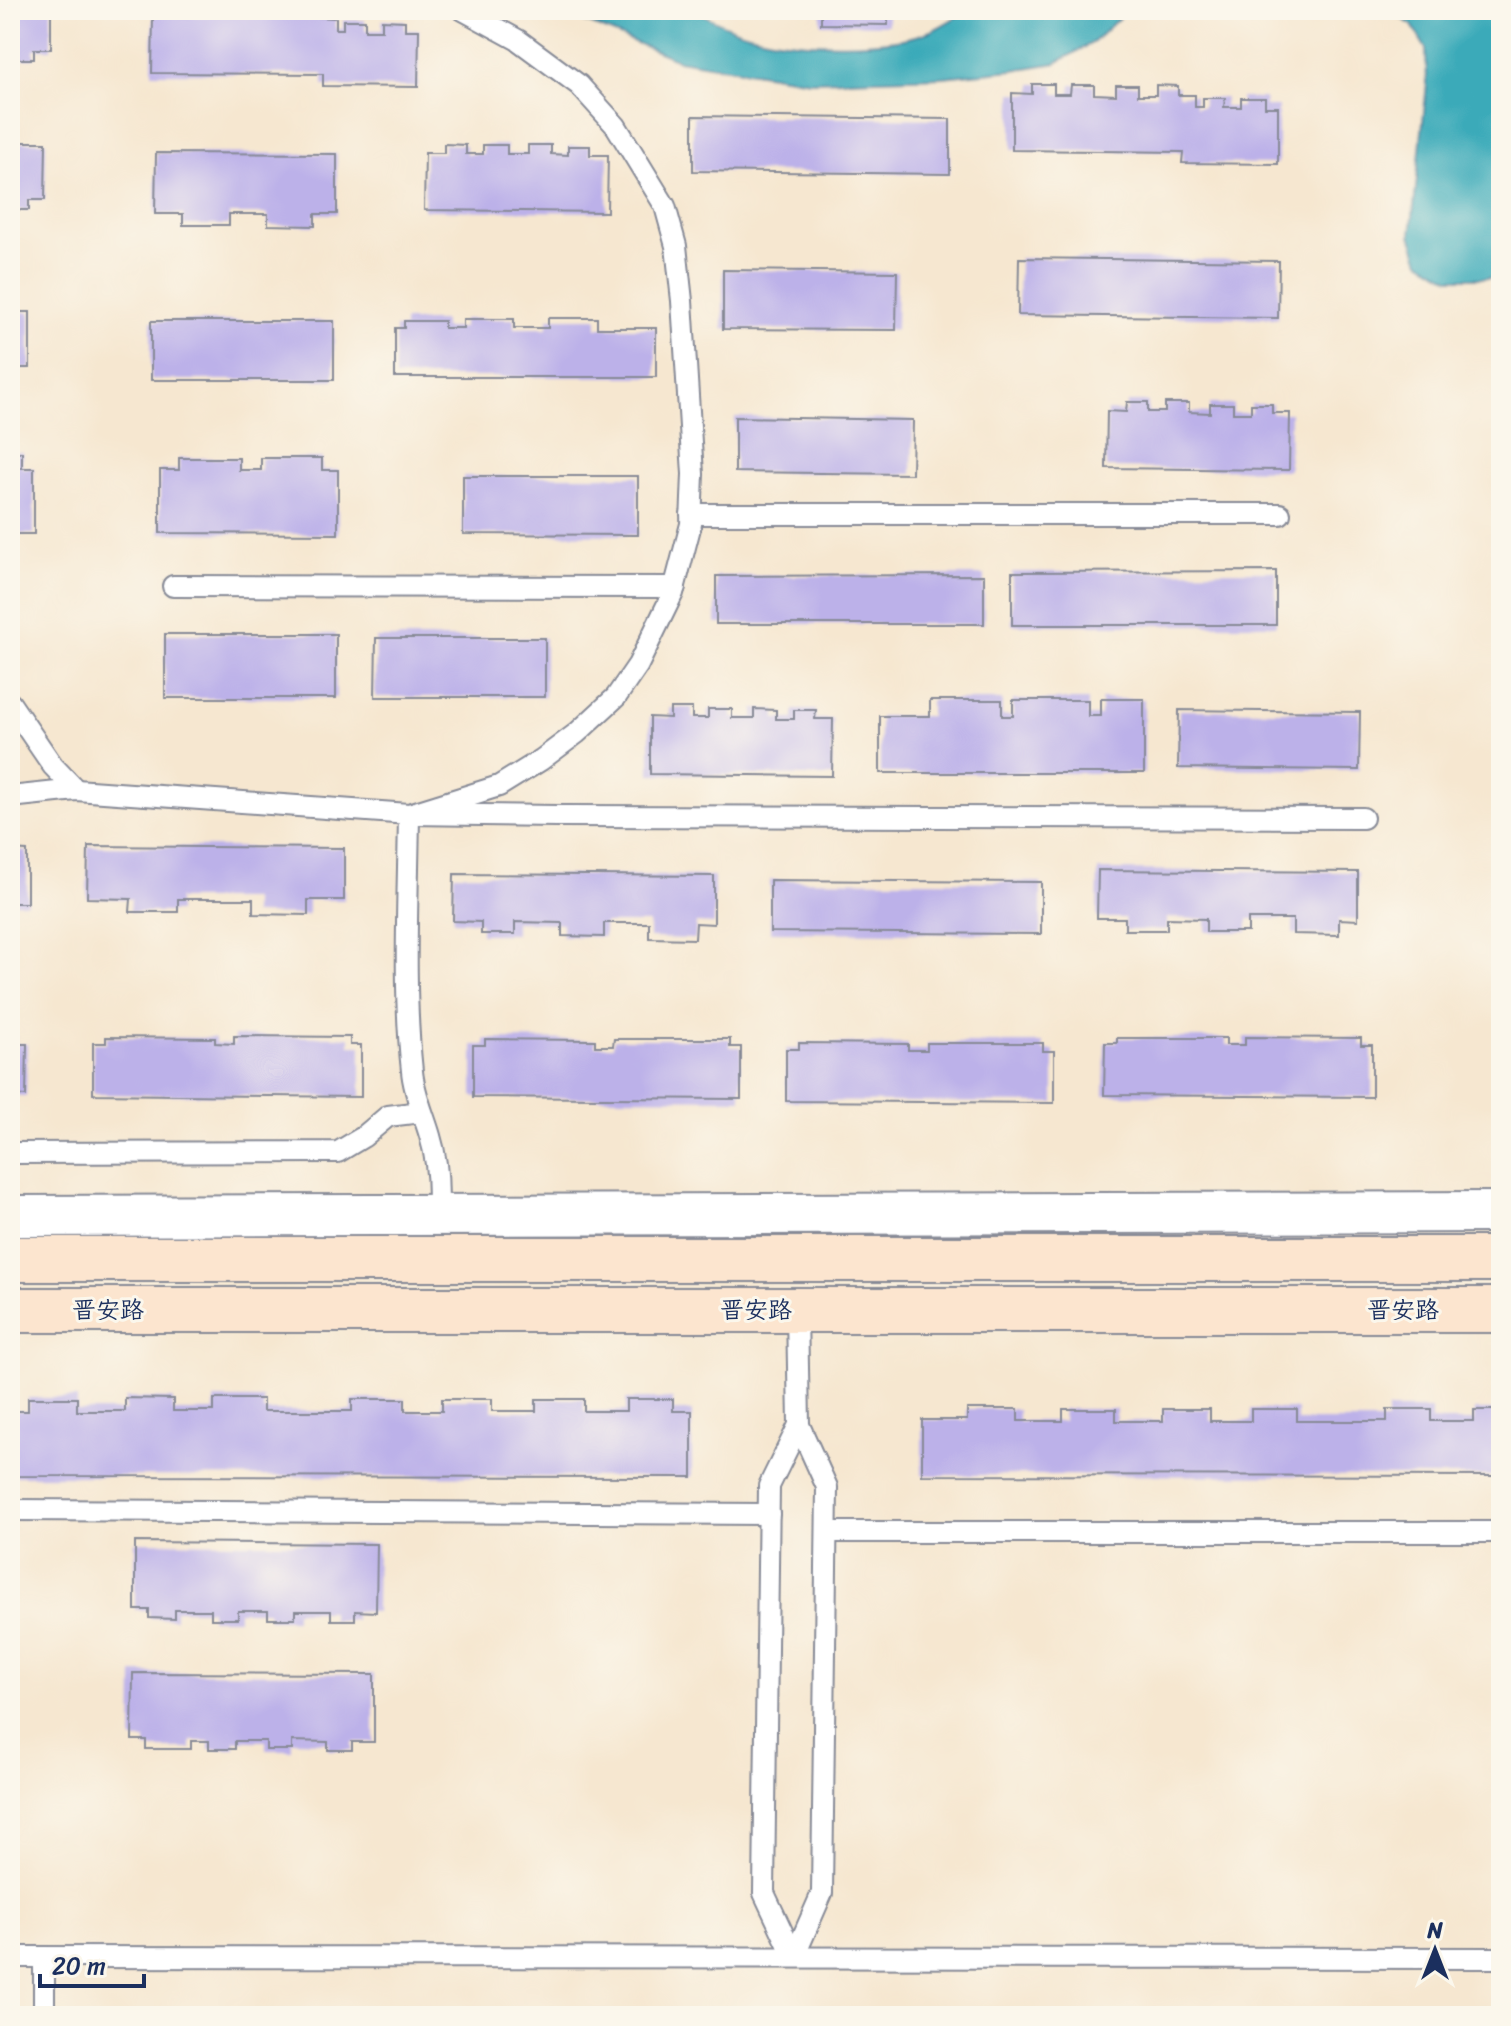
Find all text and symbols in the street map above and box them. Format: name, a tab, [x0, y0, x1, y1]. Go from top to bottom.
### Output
street label: 晋安路	[72, 1289, 144, 1331]
street label: 晋安路	[720, 1289, 792, 1331]
street label: 晋安路	[1367, 1289, 1439, 1331]
north arrow	[1395, 1910, 1475, 1990]
text: N	[1426, 1911, 1443, 1950]
scale bar	[40, 1938, 144, 1988]
text: 20 m	[52, 1945, 106, 1987]

